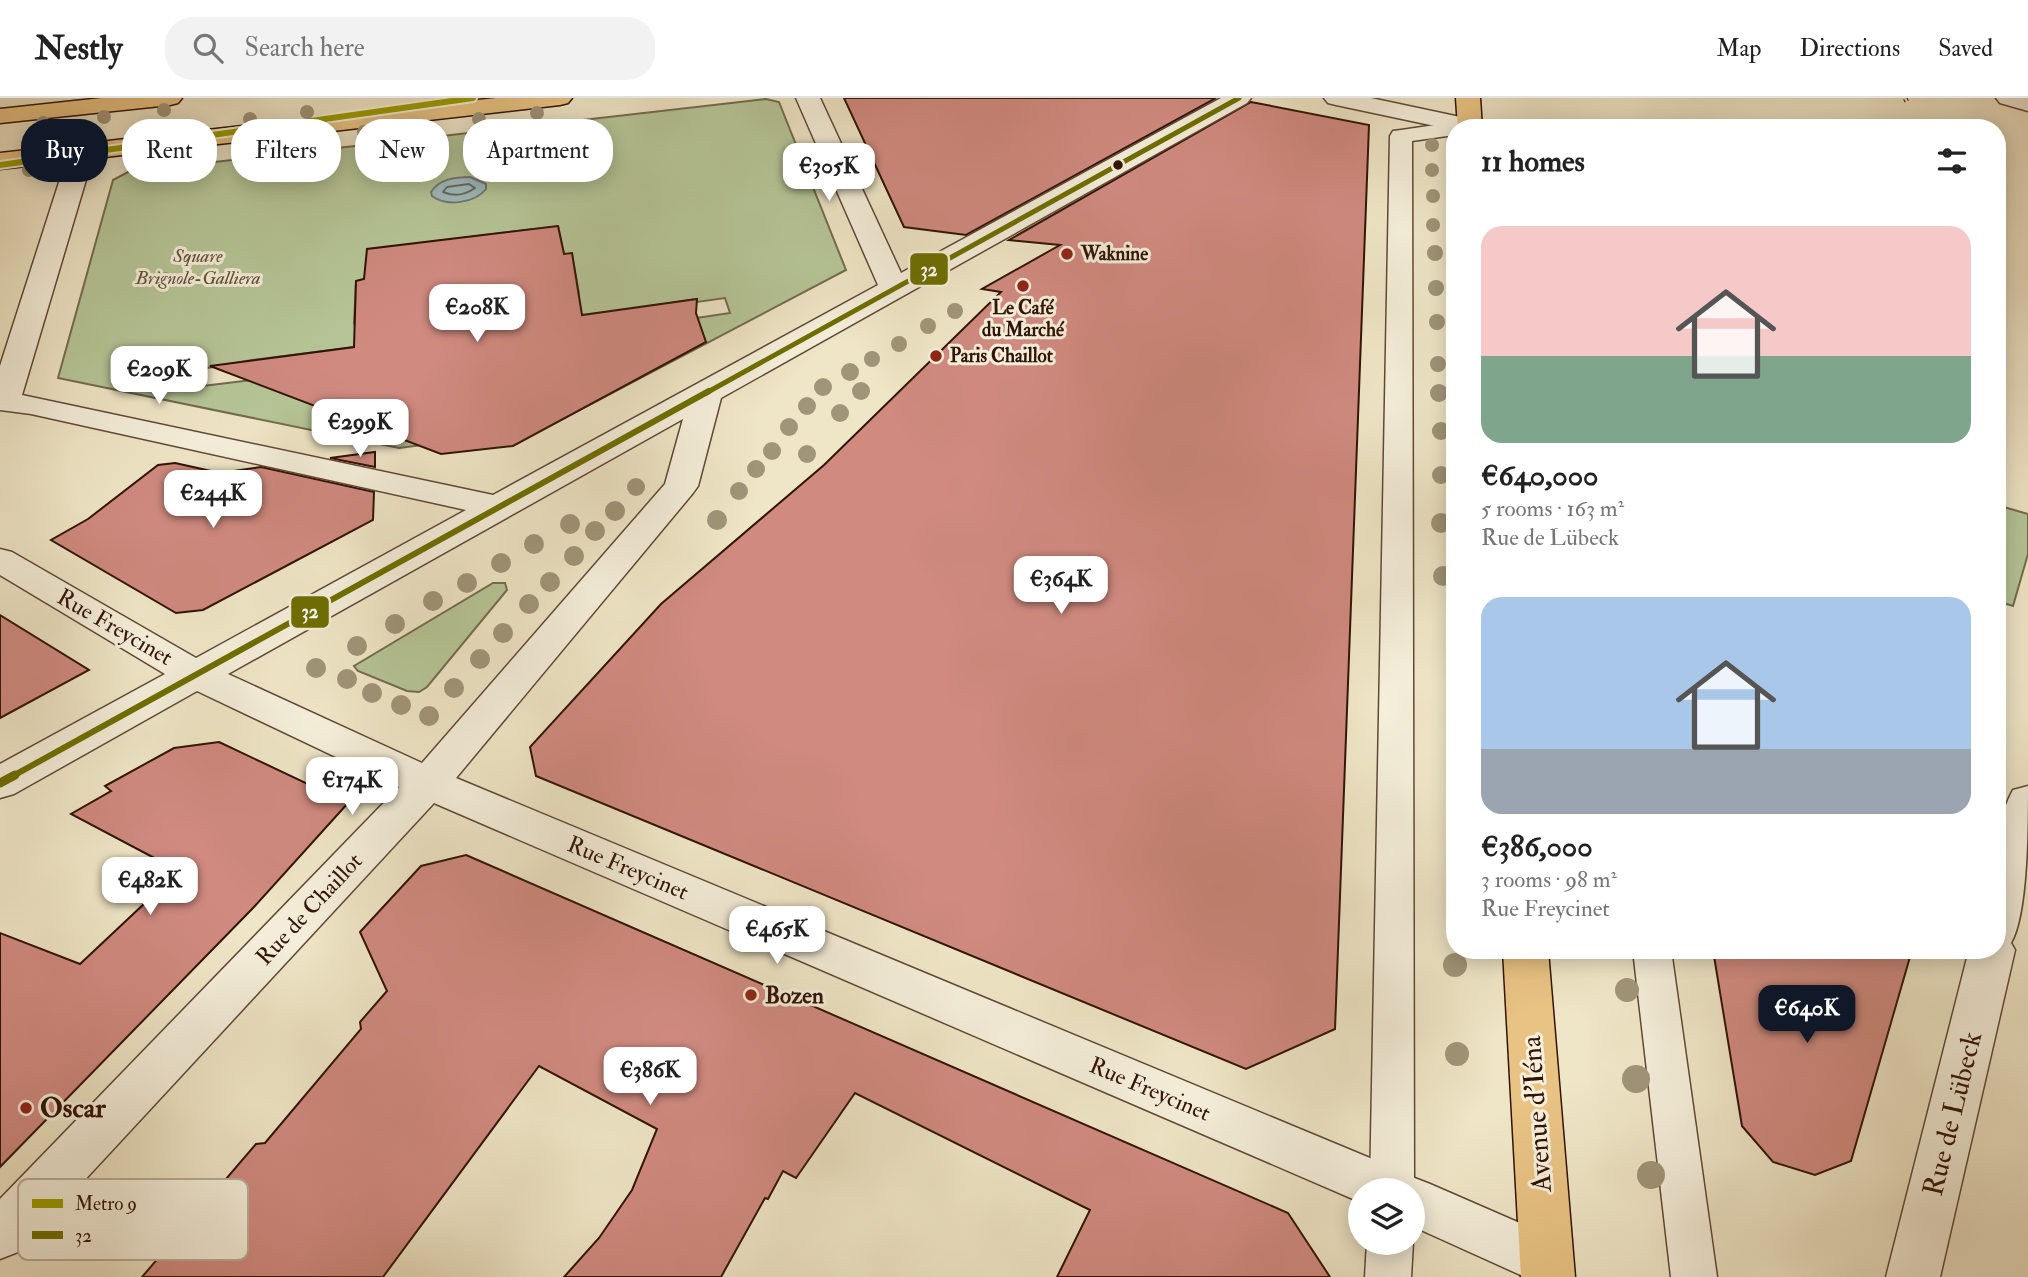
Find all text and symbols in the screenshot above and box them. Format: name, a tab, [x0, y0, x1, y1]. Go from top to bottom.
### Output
search box	[165, 17, 655, 80]
text: Nestly	[35, 28, 123, 69]
icon: search	[189, 29, 227, 67]
text: Search here	[245, 32, 365, 64]
text: Map	[1716, 33, 1761, 64]
text: Directions	[1799, 33, 1900, 64]
text: Saved	[1938, 33, 1993, 64]
chip: Buy	[21, 119, 108, 182]
chip: Rent	[122, 119, 217, 182]
chip: Filters	[231, 119, 341, 182]
chip: New	[355, 119, 449, 182]
chip: Apartment	[463, 119, 613, 182]
icon: filters	[1933, 142, 1971, 180]
text: 11 homes	[1481, 143, 1585, 180]
pin: €305K	[780, 144, 878, 203]
text: €305K	[799, 151, 859, 180]
unlabelled marker	[1111, 158, 1125, 172]
place label: Waknine	[1080, 242, 1148, 266]
park label: Square Brignole-Galliera	[134, 244, 261, 290]
marker: Waknine	[1059, 246, 1075, 262]
line badge: 32	[909, 252, 949, 286]
text: 32	[921, 258, 938, 282]
icon: home	[1663, 271, 1789, 397]
marker: Le Café du Marché	[1015, 278, 1031, 294]
pin: €208K	[428, 285, 526, 344]
text: €208K	[445, 292, 509, 321]
place label: Le Café du Marché	[982, 296, 1065, 342]
place label: Paris Chaillot	[950, 344, 1054, 368]
pin: €209K	[110, 346, 208, 406]
marker: Paris Chaillot	[928, 348, 944, 364]
text: €209K	[127, 354, 191, 383]
pin: €299K	[311, 400, 409, 459]
text: €299K	[328, 407, 392, 436]
text: €640,000	[1481, 457, 1599, 494]
pin: €244K	[164, 470, 262, 530]
text: €244K	[180, 478, 246, 507]
text: 5 rooms · 163 m²	[1481, 494, 1624, 523]
text: Rue de Lübeck	[1481, 523, 1619, 552]
pin: €364K	[1012, 556, 1110, 616]
text: €364K	[1030, 564, 1092, 593]
street label: Rue Freycinet	[52, 582, 178, 672]
line badge: 32	[290, 595, 330, 629]
text: 32	[302, 600, 319, 624]
icon: home	[1663, 642, 1789, 768]
pin: €174K	[303, 758, 401, 817]
text: €174K	[322, 765, 382, 794]
text: €386,000	[1481, 828, 1593, 865]
street label: Rue Freycinet	[563, 829, 693, 907]
street label: Rue de Chaillot	[250, 847, 368, 971]
pin: €482K	[101, 858, 199, 917]
text: €482K	[118, 865, 182, 894]
text: 3 rooms · 98 m²	[1481, 865, 1617, 894]
text: Rue Freycinet	[1481, 894, 1610, 923]
pin: €465K	[728, 906, 826, 966]
text: €465K	[745, 914, 809, 943]
place label: Bozen	[765, 981, 824, 1010]
pin: €640K	[1758, 986, 1856, 1045]
marker: Bozen	[743, 987, 759, 1003]
text: €640K	[1774, 993, 1840, 1022]
street label: Rue de Lübeck	[1916, 1028, 1990, 1200]
street label: Avenue d'Iéna	[1514, 1034, 1560, 1194]
pin: €386K	[601, 1048, 699, 1107]
street label: Rue Freycinet	[1085, 1050, 1215, 1128]
text: €386K	[620, 1055, 680, 1084]
place label: Oscar	[40, 1091, 106, 1126]
marker: Oscar	[18, 1100, 34, 1116]
map controls	[1348, 1178, 1425, 1255]
button: layers	[1348, 1178, 1425, 1255]
legend	[18, 1179, 248, 1260]
text: Metro 9	[75, 1192, 137, 1216]
text: 32	[75, 1224, 92, 1248]

